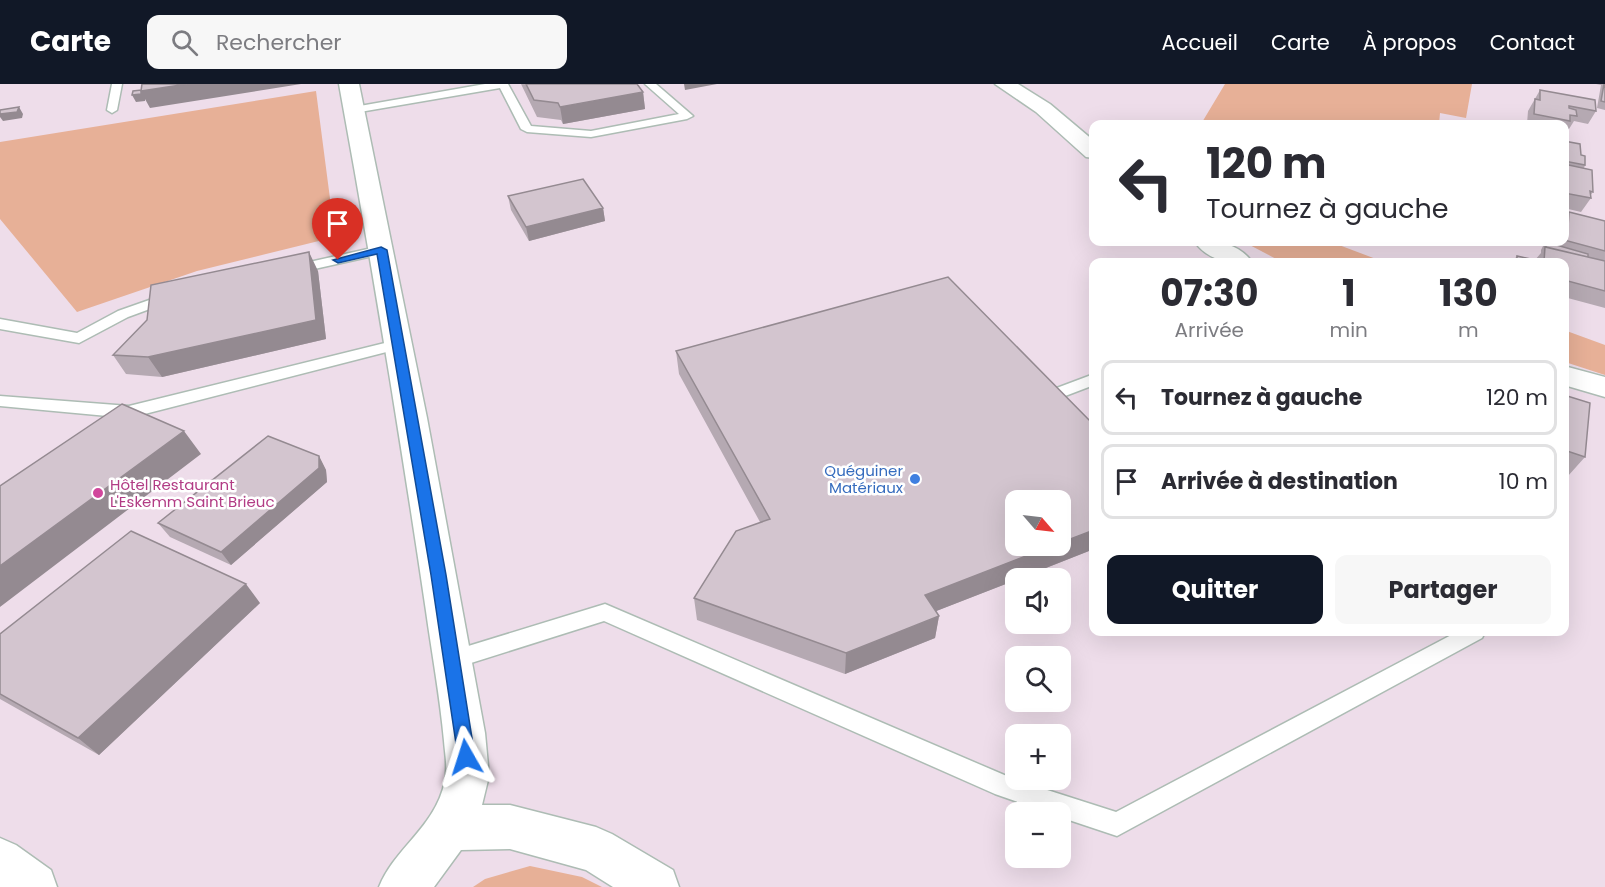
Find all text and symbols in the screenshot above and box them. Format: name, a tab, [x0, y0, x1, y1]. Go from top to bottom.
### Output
search box	[147, 15, 567, 69]
text: Carte	[30, 22, 111, 61]
icon: search	[168, 26, 201, 59]
text: Rechercher	[216, 27, 342, 58]
text: Accueil	[1161, 28, 1238, 57]
text: Carte	[1271, 28, 1330, 57]
text: À propos	[1363, 28, 1457, 57]
text: Contact	[1490, 28, 1575, 57]
text: 120 m	[1206, 134, 1327, 193]
icon: left	[1107, 144, 1185, 222]
text: Tournez à gauche	[1206, 190, 1448, 227]
pin	[312, 198, 363, 260]
icon: arrive	[321, 207, 354, 240]
text: 07:30	[1160, 268, 1258, 319]
text: 1	[1342, 268, 1355, 319]
text: 130	[1439, 268, 1498, 319]
text: Arrivée	[1175, 316, 1244, 344]
text: min	[1330, 316, 1368, 344]
text: m	[1458, 316, 1479, 344]
icon: left	[1110, 381, 1143, 414]
text: Tournez à gauche	[1161, 382, 1362, 413]
text: 120 m	[1486, 382, 1548, 413]
place label: Quéguiner Matériaux	[824, 460, 903, 498]
icon: arrive	[1110, 465, 1143, 498]
text: Arrivée à destination	[1161, 466, 1398, 497]
text: 10 m	[1499, 466, 1548, 497]
marker: Quéguiner Matériaux	[908, 472, 922, 486]
place label: Hôtel Restaurant L'Eskemm Saint Brieuc	[110, 474, 275, 512]
marker: Hôtel Restaurant L'Eskemm Saint Brieuc	[91, 486, 105, 500]
north arrow	[1005, 490, 1071, 556]
map controls	[1005, 490, 1071, 868]
button: Quitter	[1107, 555, 1323, 624]
button: Partager	[1335, 555, 1551, 624]
button: sound	[1005, 568, 1071, 634]
button: search	[1005, 646, 1071, 712]
button: +	[1005, 724, 1071, 790]
position arrow	[434, 725, 498, 789]
button: −	[1005, 802, 1071, 868]

